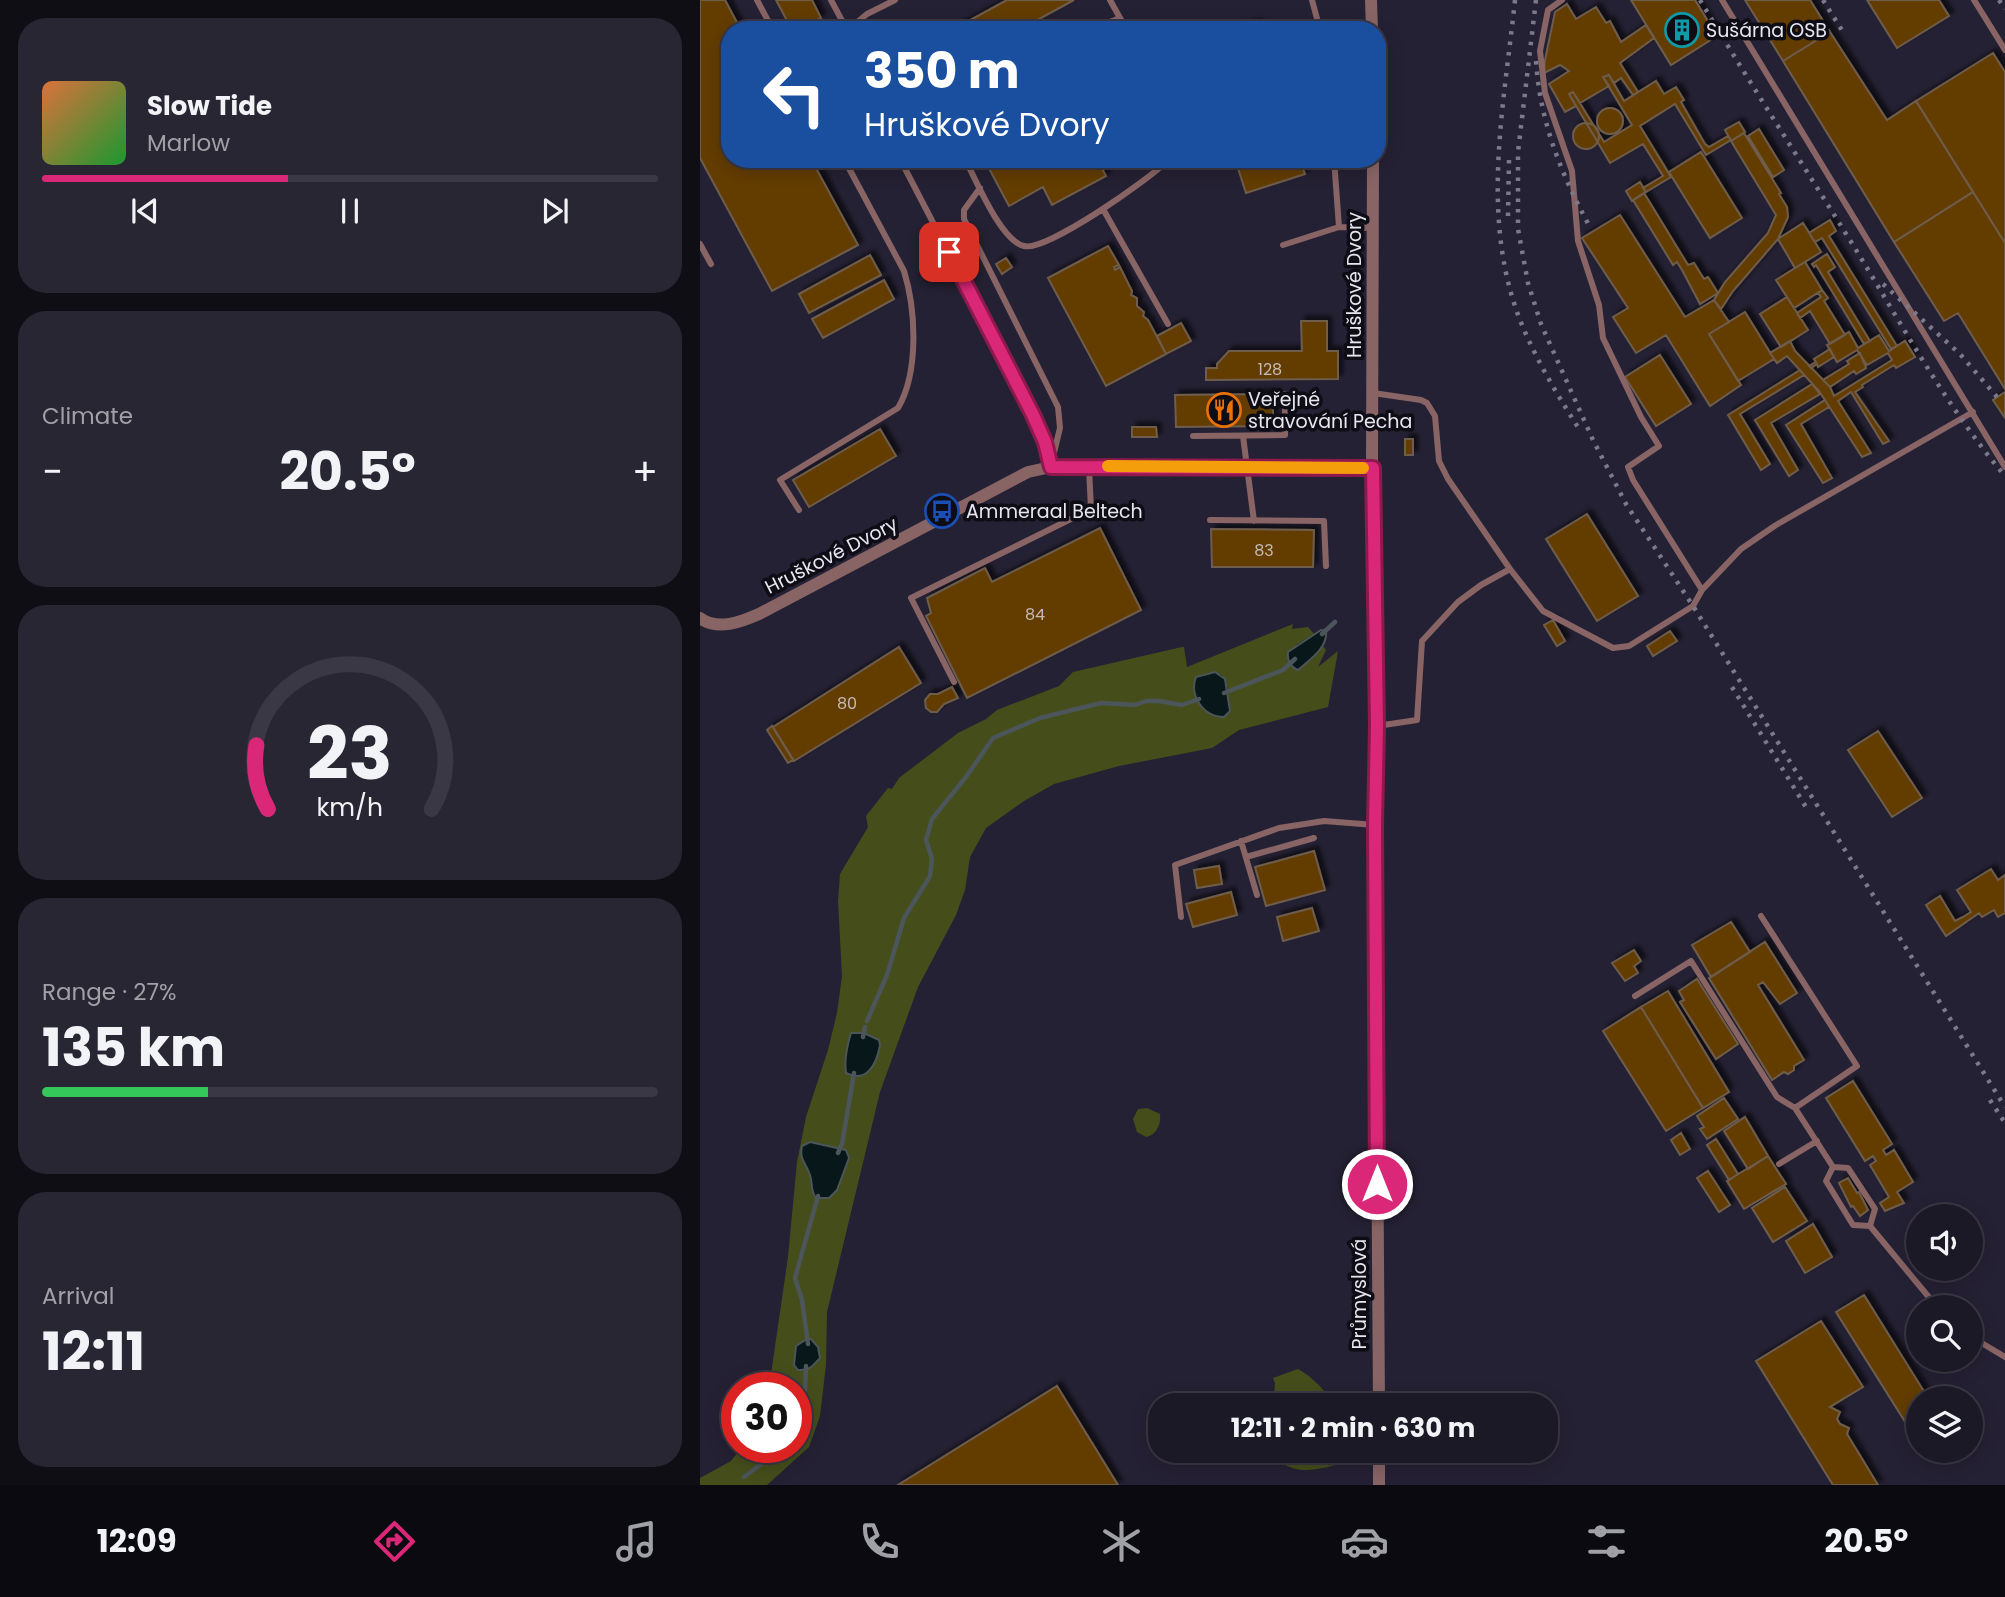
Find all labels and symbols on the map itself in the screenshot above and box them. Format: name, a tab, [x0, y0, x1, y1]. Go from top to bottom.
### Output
building icon: Sušárna OSB	[1663, 11, 1701, 49]
place label: Sušárna OSB	[1706, 17, 1827, 44]
street label: Hruškové Dvory	[1341, 212, 1368, 358]
pin	[919, 222, 979, 282]
house number: 128	[1258, 358, 1282, 381]
place label: Veřejné stravování Pecha	[1248, 386, 1412, 435]
restaurant icon: Veřejné stravování Pecha	[1205, 391, 1243, 429]
bus stop icon: Ammeraal Beltech	[923, 492, 961, 530]
place label: Ammeraal Beltech	[966, 498, 1143, 525]
street label: Hruškové Dvory	[760, 510, 903, 601]
house number: 83	[1254, 539, 1274, 562]
house number: 84	[1025, 603, 1045, 626]
house number: 80	[837, 692, 857, 715]
position arrow	[1340, 1147, 1414, 1221]
street label: Průmyslová	[1346, 1239, 1373, 1349]
speed limit sign: 30	[721, 1372, 812, 1463]

